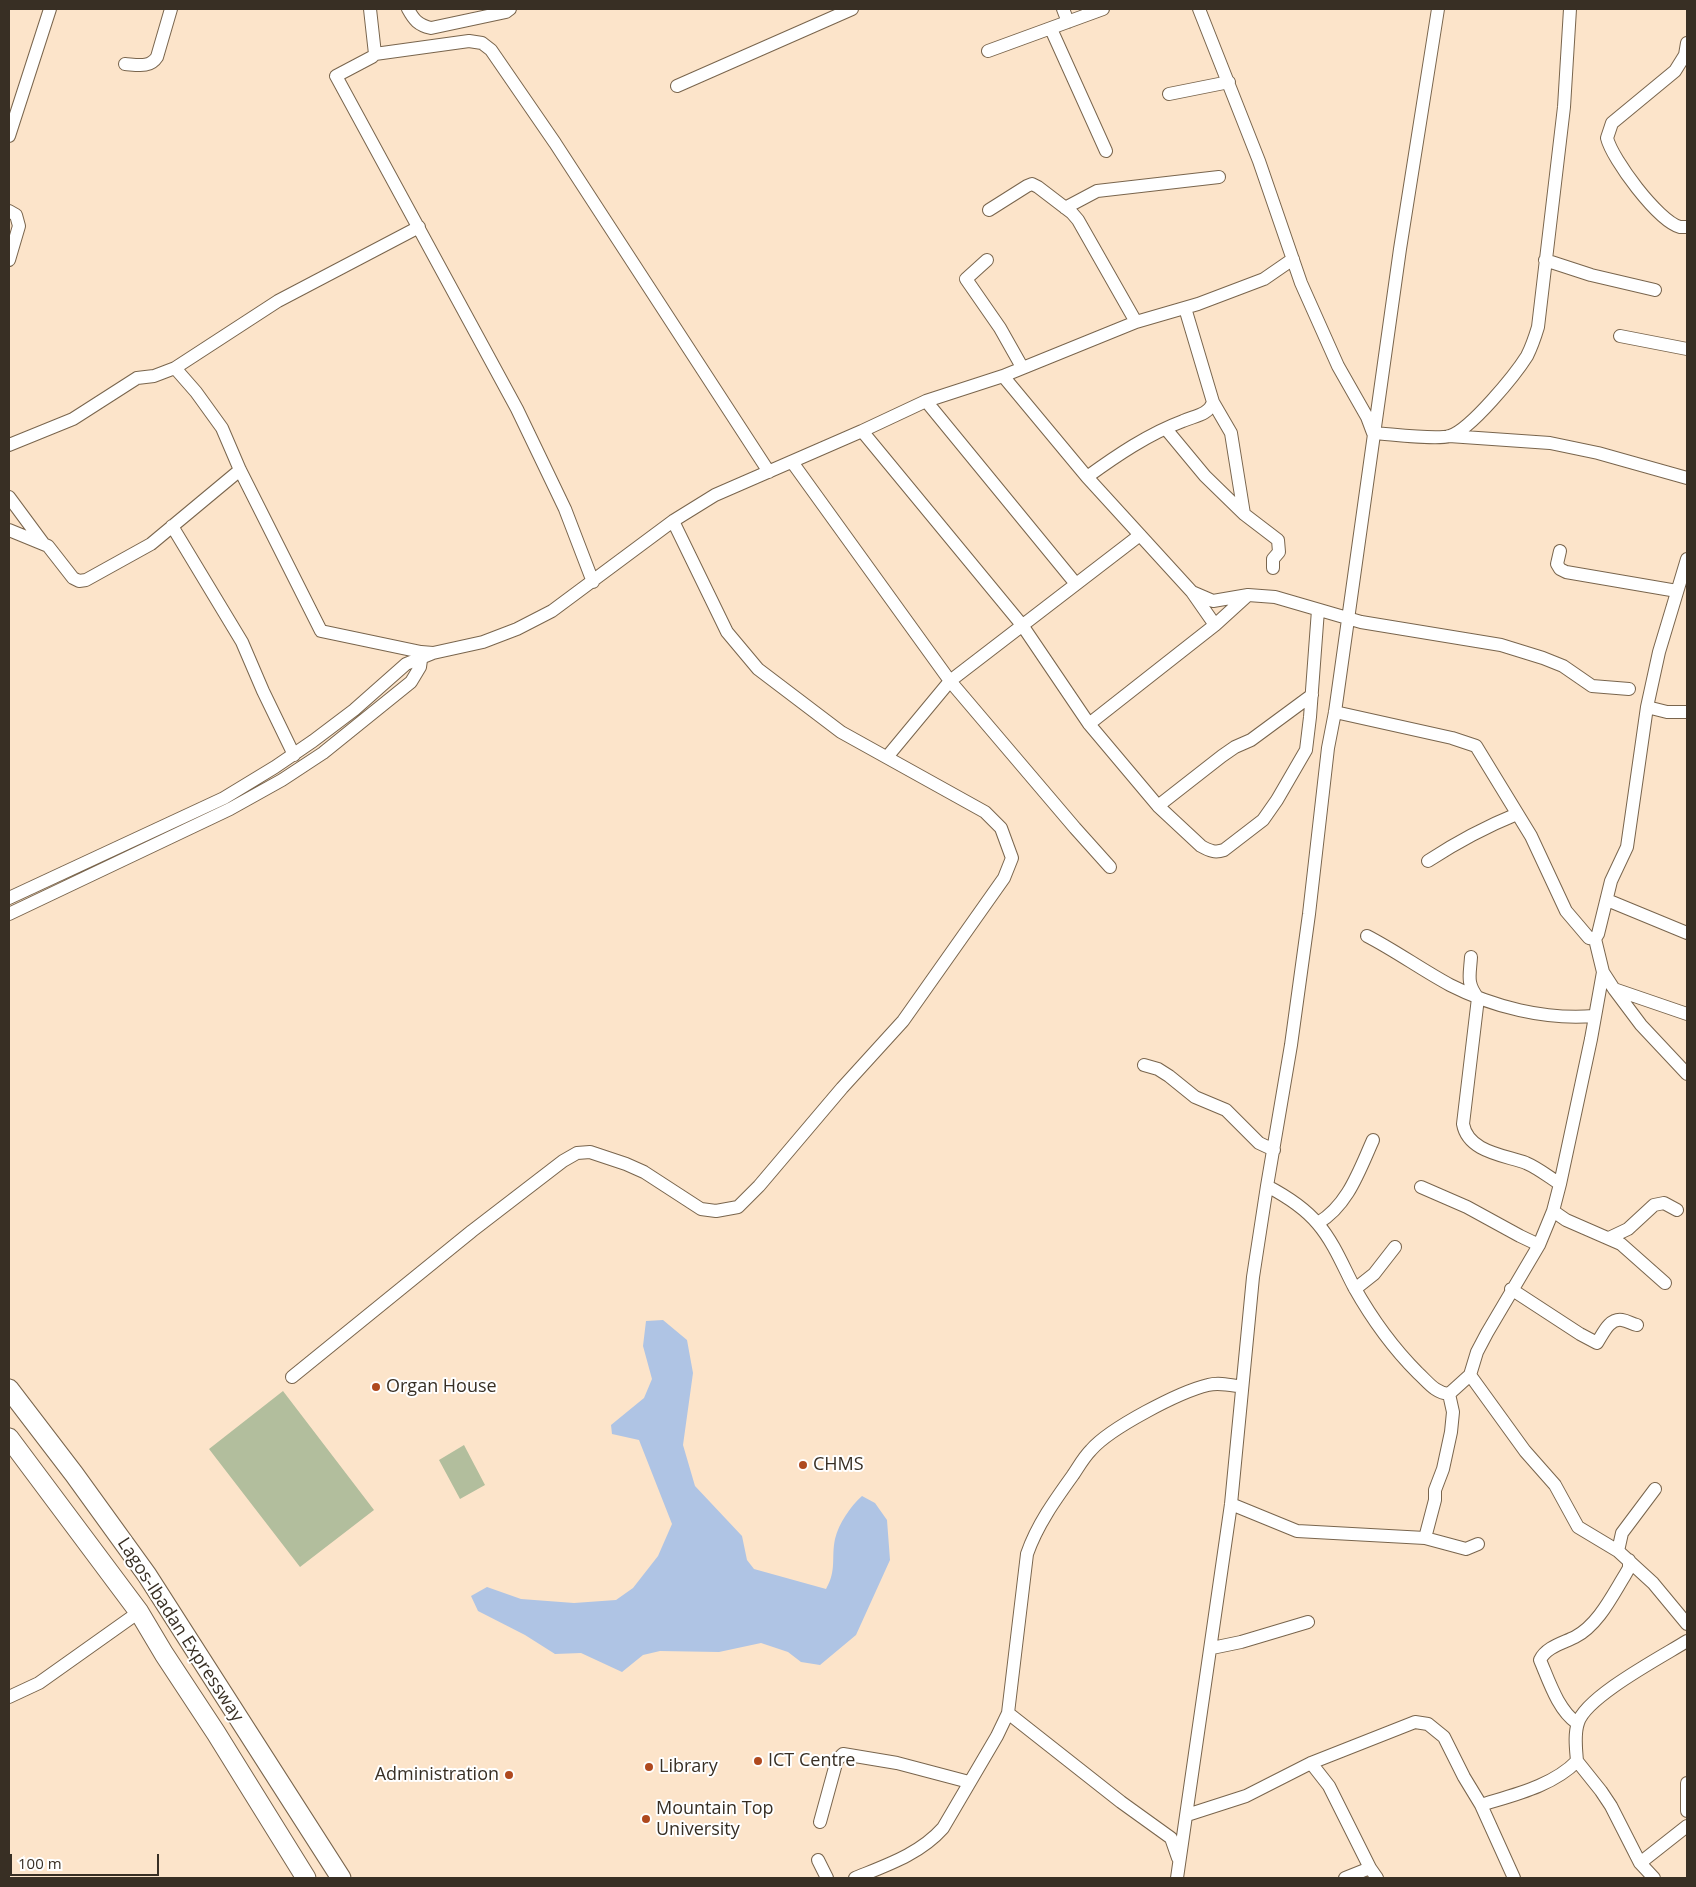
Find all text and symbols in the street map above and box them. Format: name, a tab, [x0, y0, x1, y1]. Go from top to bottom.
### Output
place label: Organ House	[386, 1376, 497, 1398]
marker: Organ House	[370, 1381, 382, 1393]
place label: CHMS	[813, 1454, 864, 1476]
marker: CHMS	[797, 1459, 809, 1471]
street label: Lagos-Ibadan Expressway	[112, 1534, 248, 1726]
place label: ICT Centre	[768, 1750, 855, 1772]
marker: ICT Centre	[752, 1755, 764, 1767]
place label: Library	[659, 1756, 718, 1778]
marker: Library	[643, 1761, 655, 1773]
place label: Administration	[375, 1764, 499, 1786]
marker: Administration	[503, 1769, 515, 1781]
place label: Mountain Top University	[656, 1798, 774, 1840]
marker: Mountain Top University	[640, 1813, 652, 1825]
scale bar	[12, 1844, 161, 1876]
text: 100 m	[18, 1853, 62, 1873]

